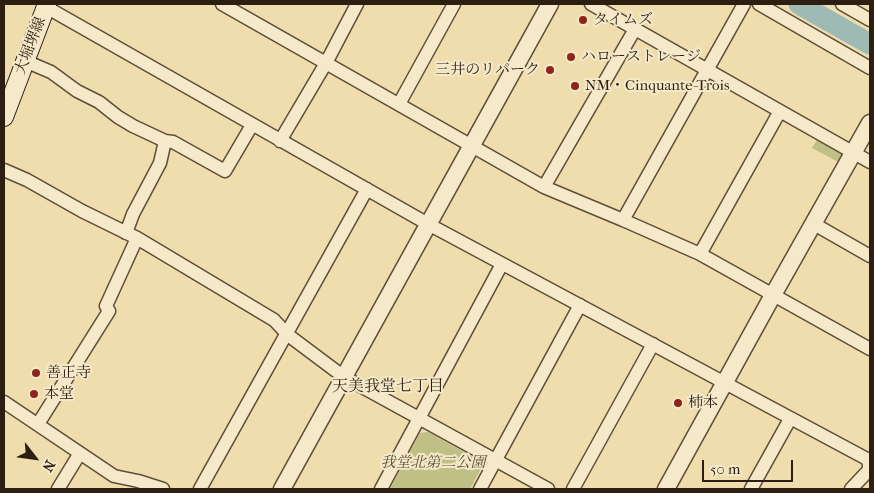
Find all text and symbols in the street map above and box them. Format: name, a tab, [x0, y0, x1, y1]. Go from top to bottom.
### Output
place label: タイムズ	[593, 11, 653, 29]
marker: タイムズ	[577, 14, 589, 26]
street label: 大堀堺線	[12, 15, 50, 77]
place label: ハローストレージ	[581, 48, 701, 66]
marker: ハローストレージ	[565, 51, 577, 63]
place label: 三井のリパーク	[435, 61, 540, 79]
marker: 三井のリパーク	[544, 64, 556, 76]
place label: NM・Cinquante-Trois	[585, 77, 729, 95]
marker: NM・Cinquante-Trois	[569, 80, 581, 92]
place label: 善正寺	[46, 364, 91, 382]
marker: 善正寺	[30, 367, 42, 379]
district label: 天美我堂七丁目	[332, 377, 444, 397]
place label: 本堂	[44, 385, 74, 403]
marker: 本堂	[28, 388, 40, 400]
place label: 柿本	[688, 394, 718, 412]
marker: 柿本	[672, 397, 684, 409]
north arrow	[10, 433, 60, 483]
scale bar	[704, 450, 795, 482]
park label: 我堂北第二公園	[381, 454, 485, 472]
text: N	[38, 457, 58, 475]
text: 50 m	[710, 460, 740, 478]

